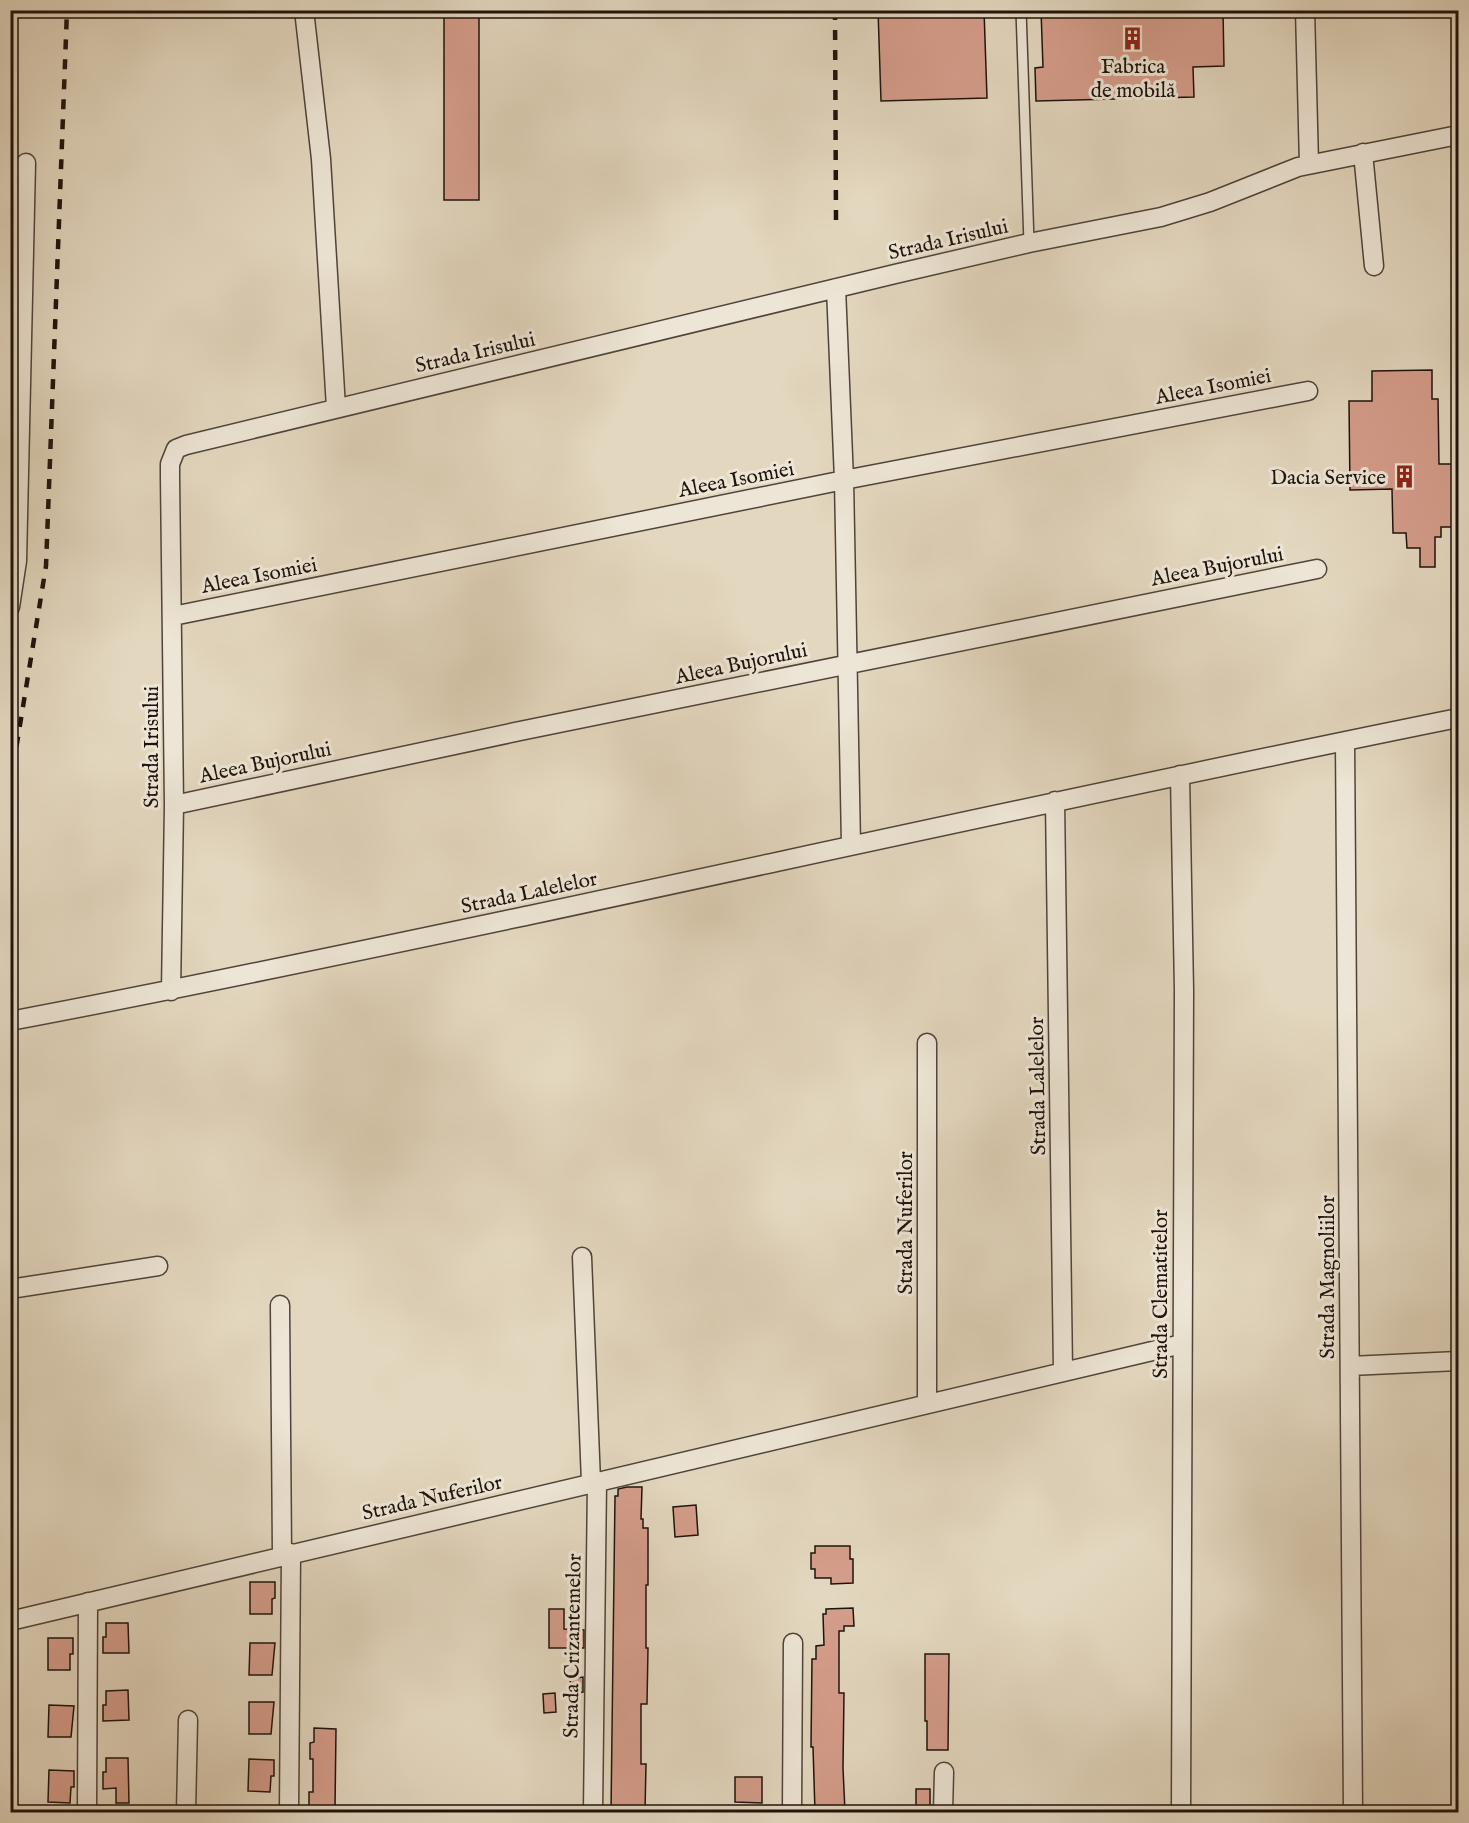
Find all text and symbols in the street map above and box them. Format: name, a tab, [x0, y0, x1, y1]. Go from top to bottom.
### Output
building icon: Fabrica de mobilă	[1120, 25, 1146, 51]
place label: Fabrica de mobilă	[1091, 54, 1176, 105]
street label: Strada Irisului	[886, 214, 1011, 267]
street label: Strada Irisului	[413, 327, 538, 380]
street label: Aleea Isomiei	[1152, 363, 1274, 412]
street label: Aleea Isomiei	[675, 456, 797, 505]
building icon: Dacia Service	[1391, 464, 1417, 490]
place label: Dacia Service	[1270, 465, 1386, 492]
street label: Aleea Bujorului	[1148, 541, 1286, 594]
street label: Aleea Isomiei	[198, 552, 320, 601]
street label: Aleea Bujorului	[672, 637, 810, 692]
street label: Strada Irisului	[139, 686, 166, 808]
street label: Aleea Bujorului	[196, 736, 334, 791]
street label: Strada Lalelelor	[459, 866, 600, 921]
street label: Strada Lalelelor	[1024, 1016, 1053, 1156]
street label: Strada Nuferilor	[893, 1151, 920, 1295]
street label: Strada Magnoliilor	[1315, 1195, 1342, 1359]
street label: Strada Clematitelor	[1148, 1209, 1175, 1379]
street label: Strada Nuferilor	[360, 1469, 505, 1528]
street label: Strada Crizantemelor	[558, 1553, 589, 1739]

